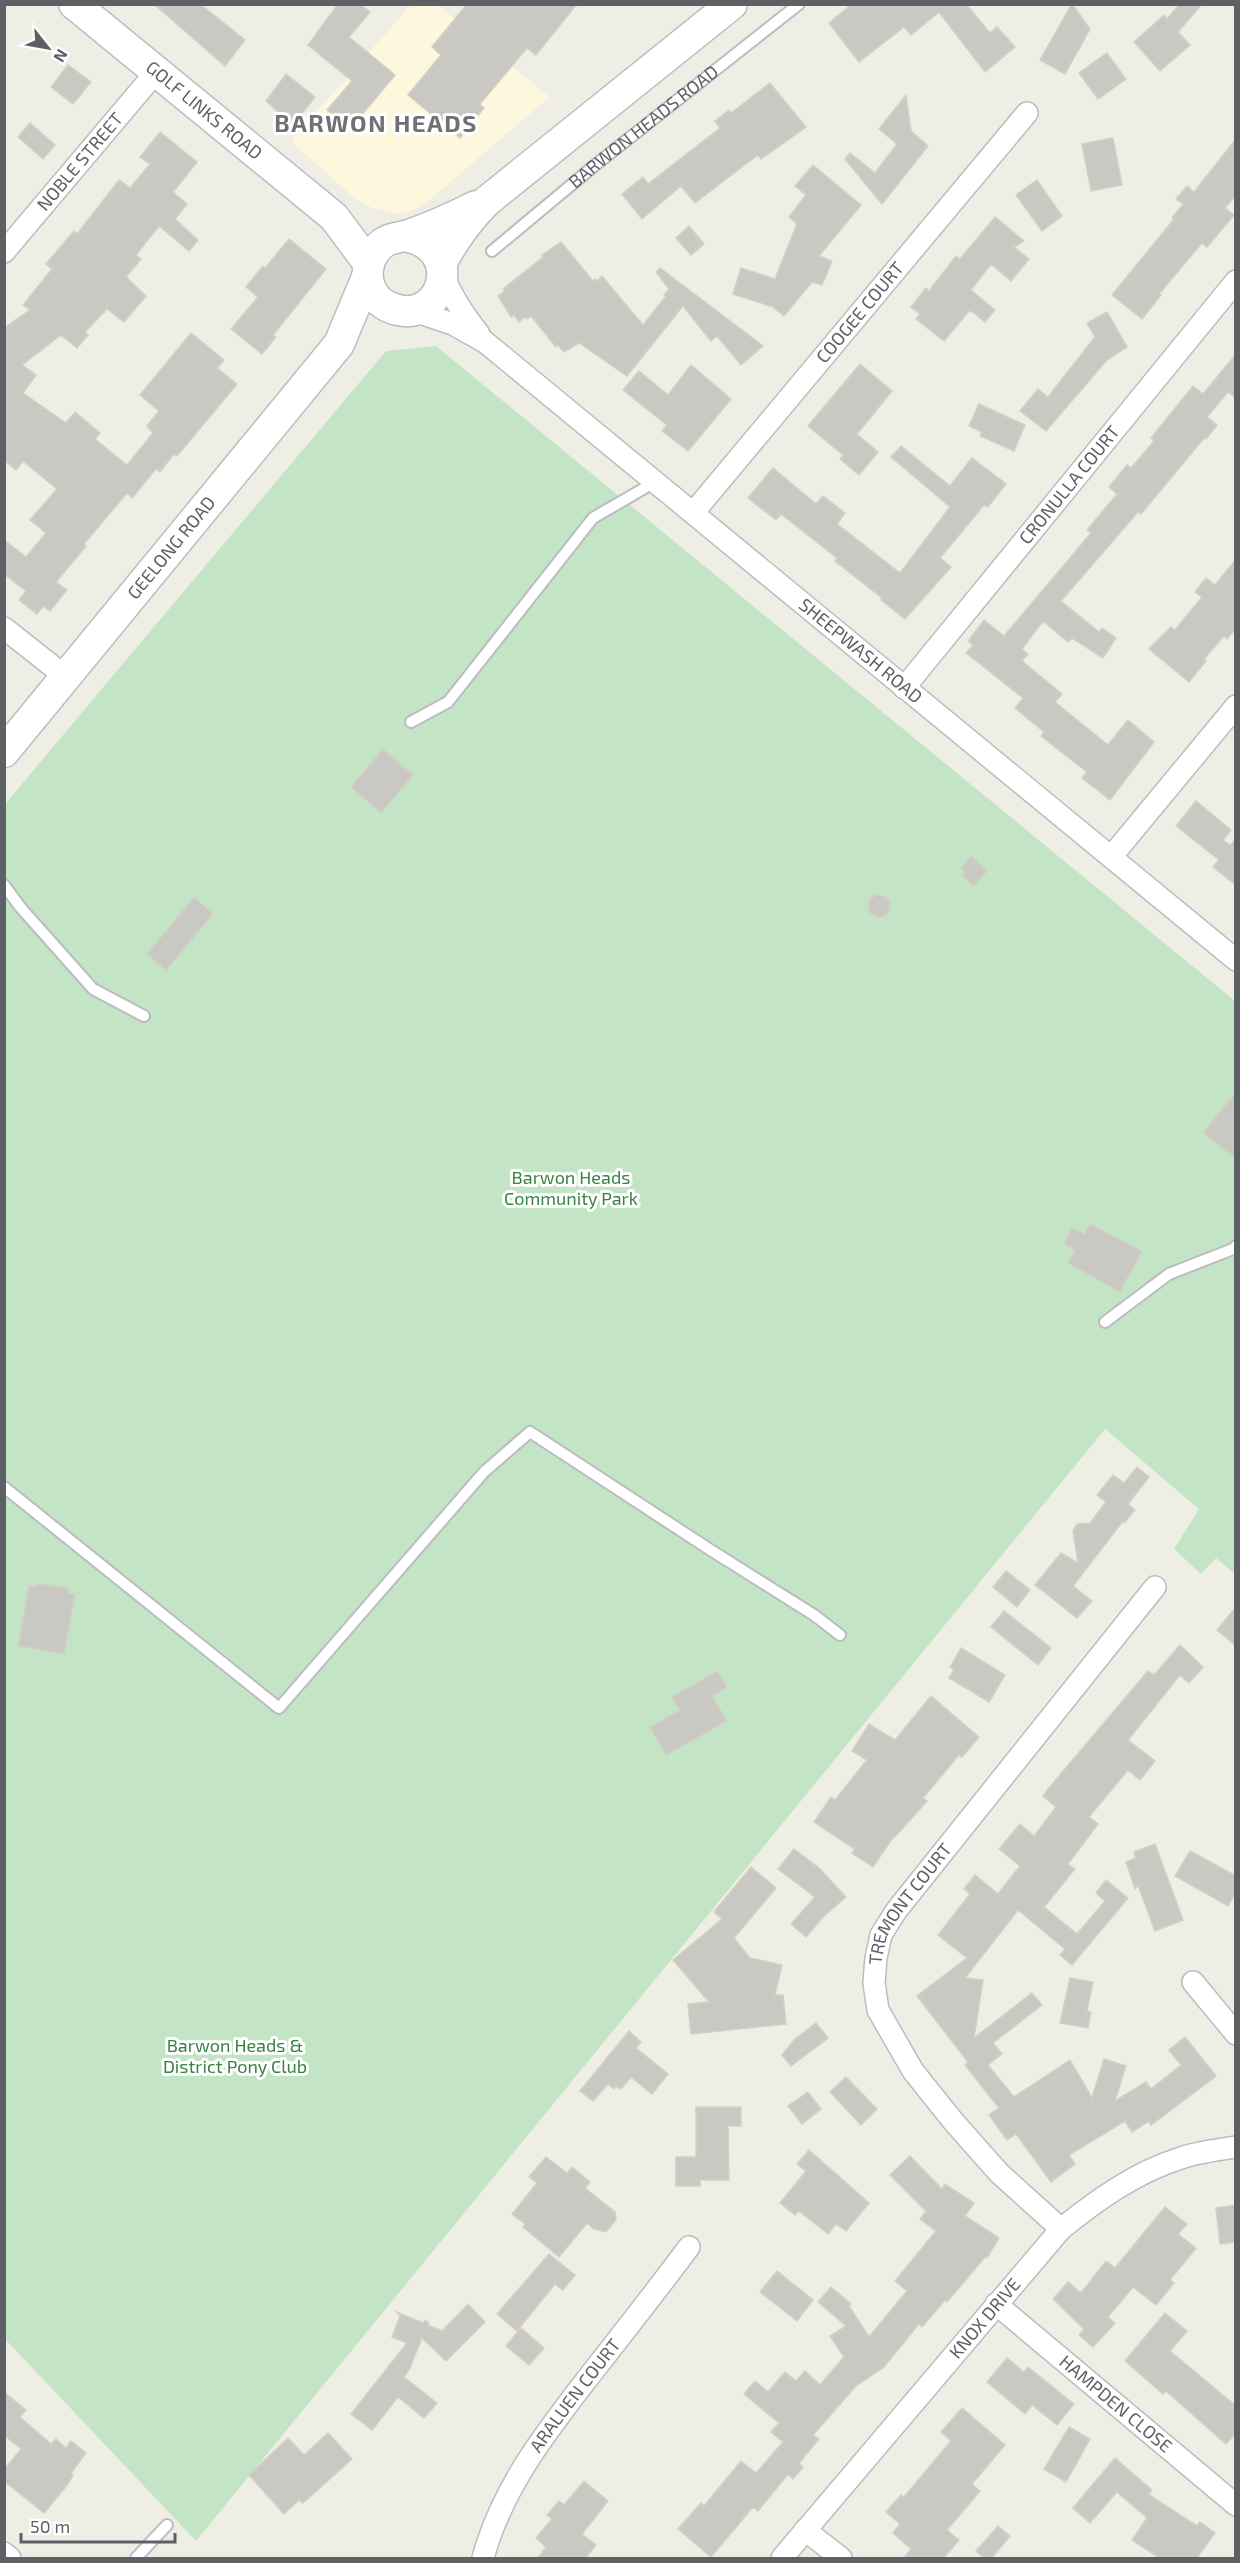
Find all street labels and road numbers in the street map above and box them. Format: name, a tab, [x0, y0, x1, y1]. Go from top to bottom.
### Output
street label: GOLF LINKS ROAD	[142, 56, 267, 164]
street label: BARWON HEADS ROAD	[564, 60, 722, 192]
street label: NOBLE STREET	[32, 107, 127, 215]
street label: COOGEE COURT	[811, 257, 908, 367]
street label: CRONULLA COURT	[1014, 420, 1124, 548]
street label: GEELONG ROAD	[122, 491, 219, 603]
street label: SHEEPWASH ROAD	[795, 593, 927, 707]
street label: TREMONT COURT	[864, 1838, 956, 1965]
street label: KNOX DRIVE	[944, 2273, 1025, 2363]
street label: ARALUEN COURT	[524, 2334, 625, 2456]
street label: HAMPDEN CLOSE	[1056, 2350, 1177, 2457]

